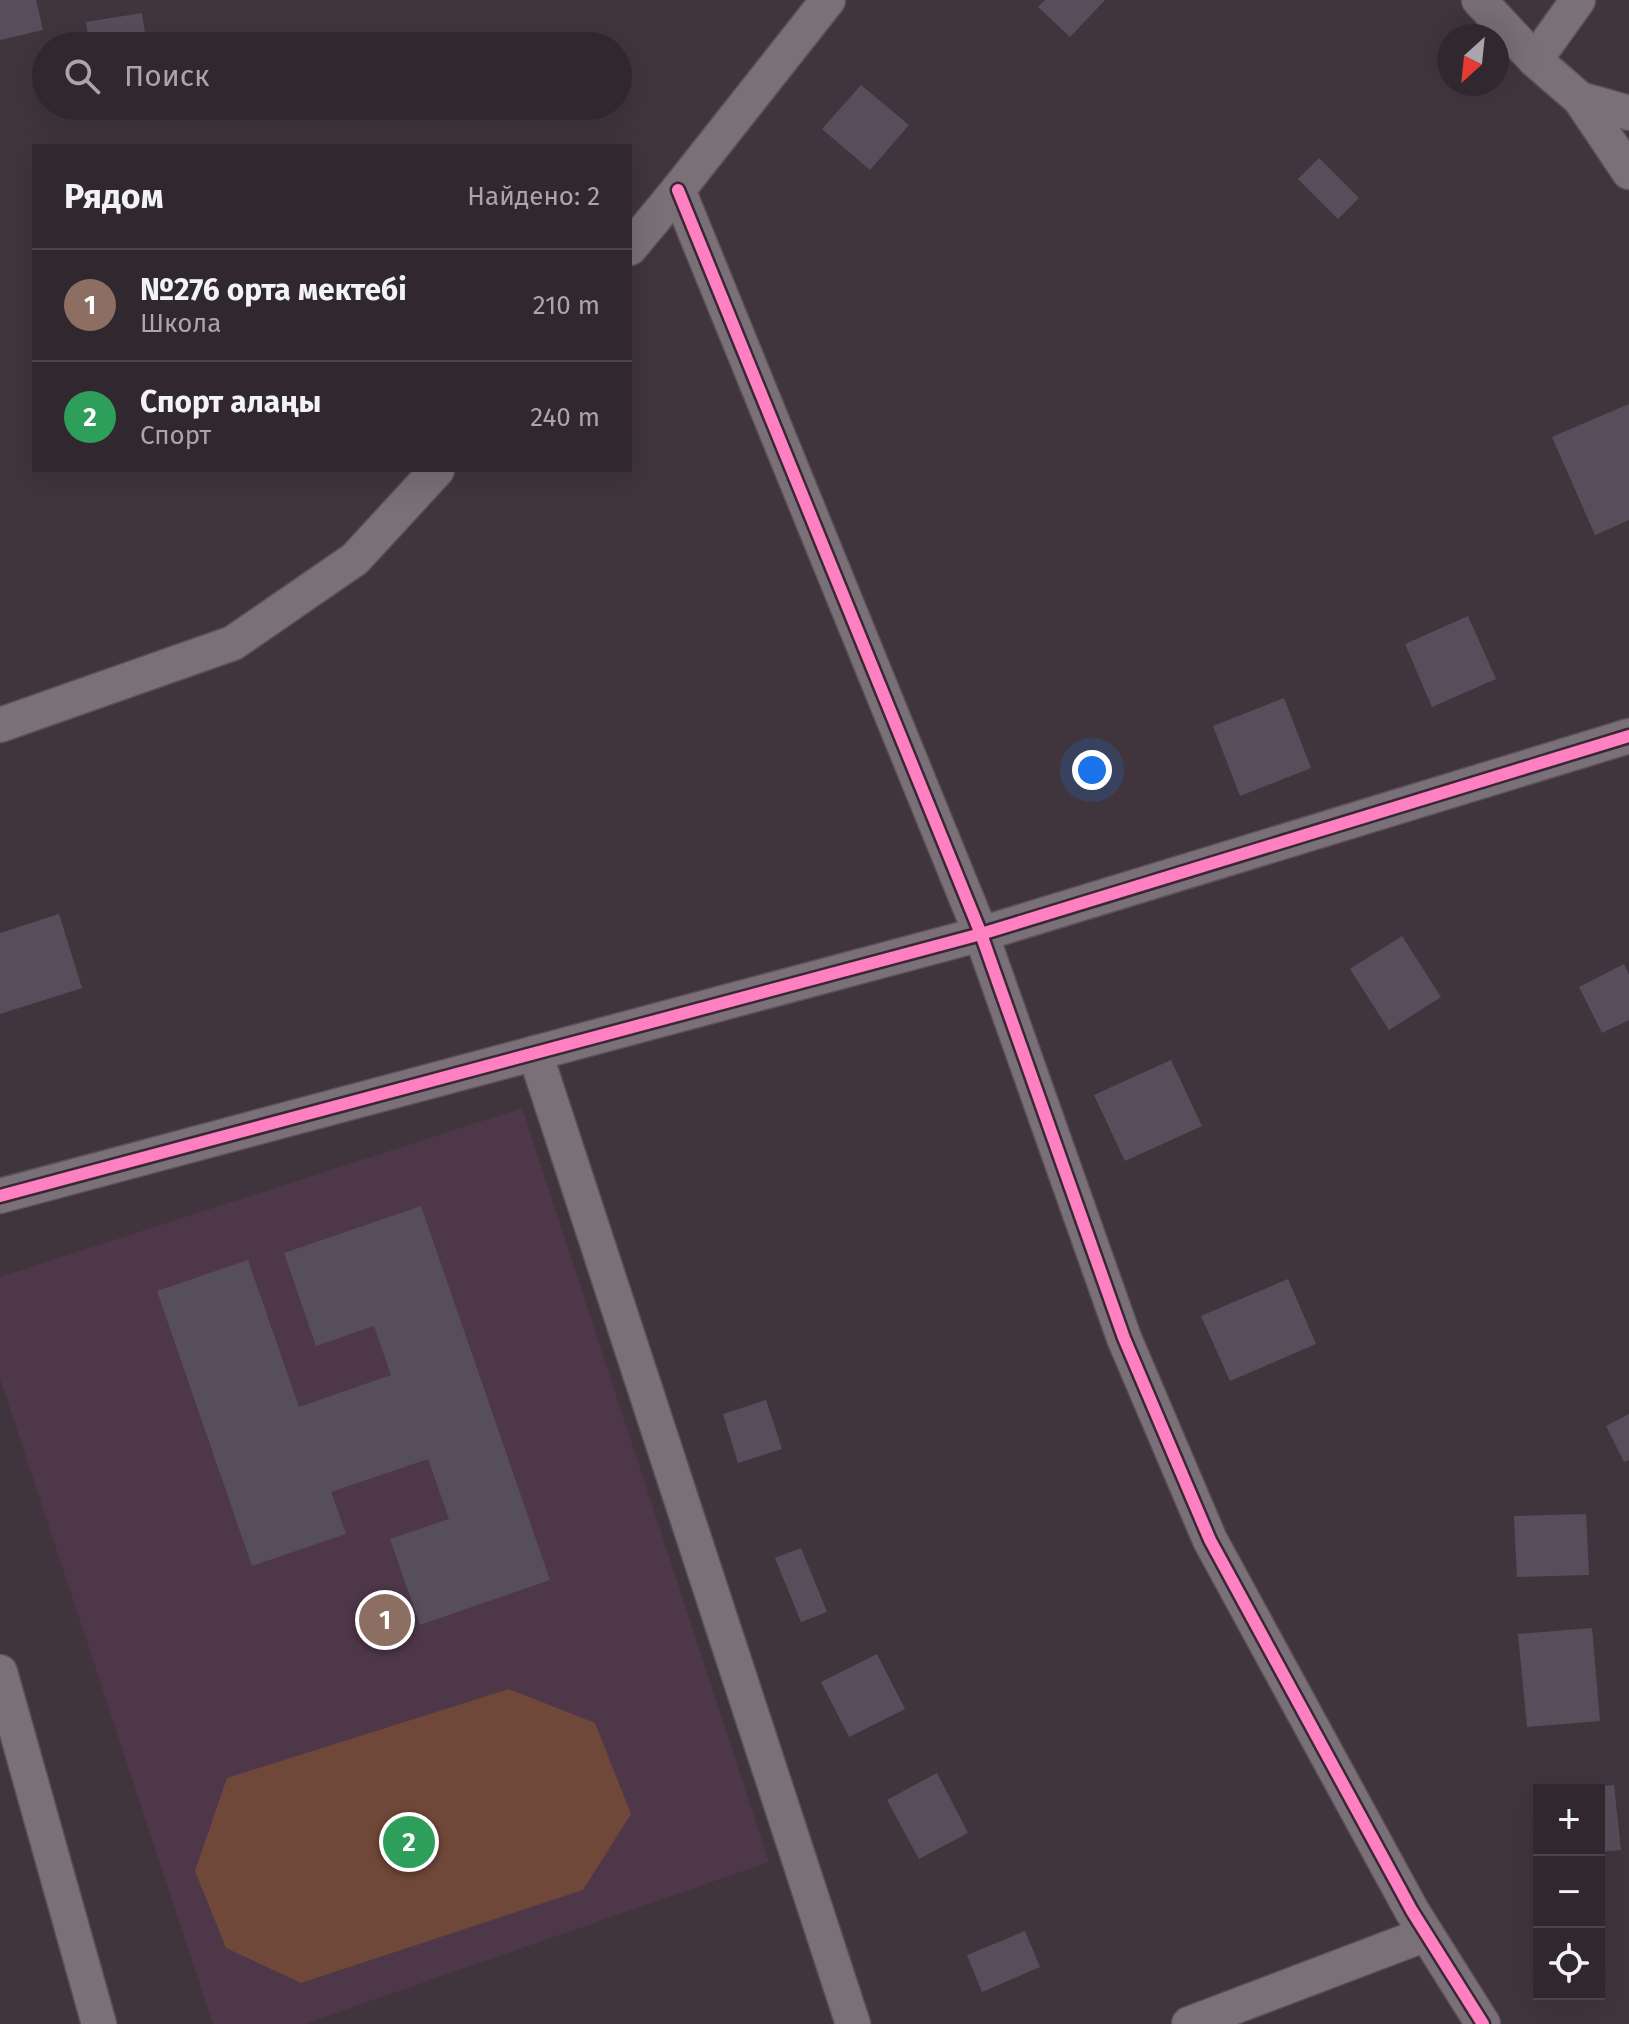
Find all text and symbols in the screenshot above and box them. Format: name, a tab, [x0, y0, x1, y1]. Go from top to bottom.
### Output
north arrow	[1437, 24, 1509, 96]
search box	[32, 32, 632, 120]
icon: search	[60, 54, 104, 98]
text: Поиск	[124, 58, 210, 94]
text: Рядом	[64, 176, 163, 217]
text: Найдено: 2	[467, 181, 600, 212]
text: №276 орта мектебі	[140, 272, 407, 308]
text: 1	[84, 290, 96, 321]
text: 210 m	[533, 290, 600, 321]
text: Школа	[140, 308, 221, 339]
text: Спорт алаңы	[140, 384, 321, 420]
text: 2	[83, 402, 97, 433]
text: 240 m	[530, 402, 600, 433]
text: Спорт	[140, 420, 211, 451]
your location	[1072, 750, 1112, 790]
pin: 1	[359, 1590, 411, 1650]
map controls	[1533, 1784, 1605, 2000]
button: +	[1533, 1784, 1605, 1856]
pin: 2	[383, 1812, 435, 1872]
button: −	[1533, 1856, 1605, 1928]
button: locate	[1533, 1928, 1605, 2000]

